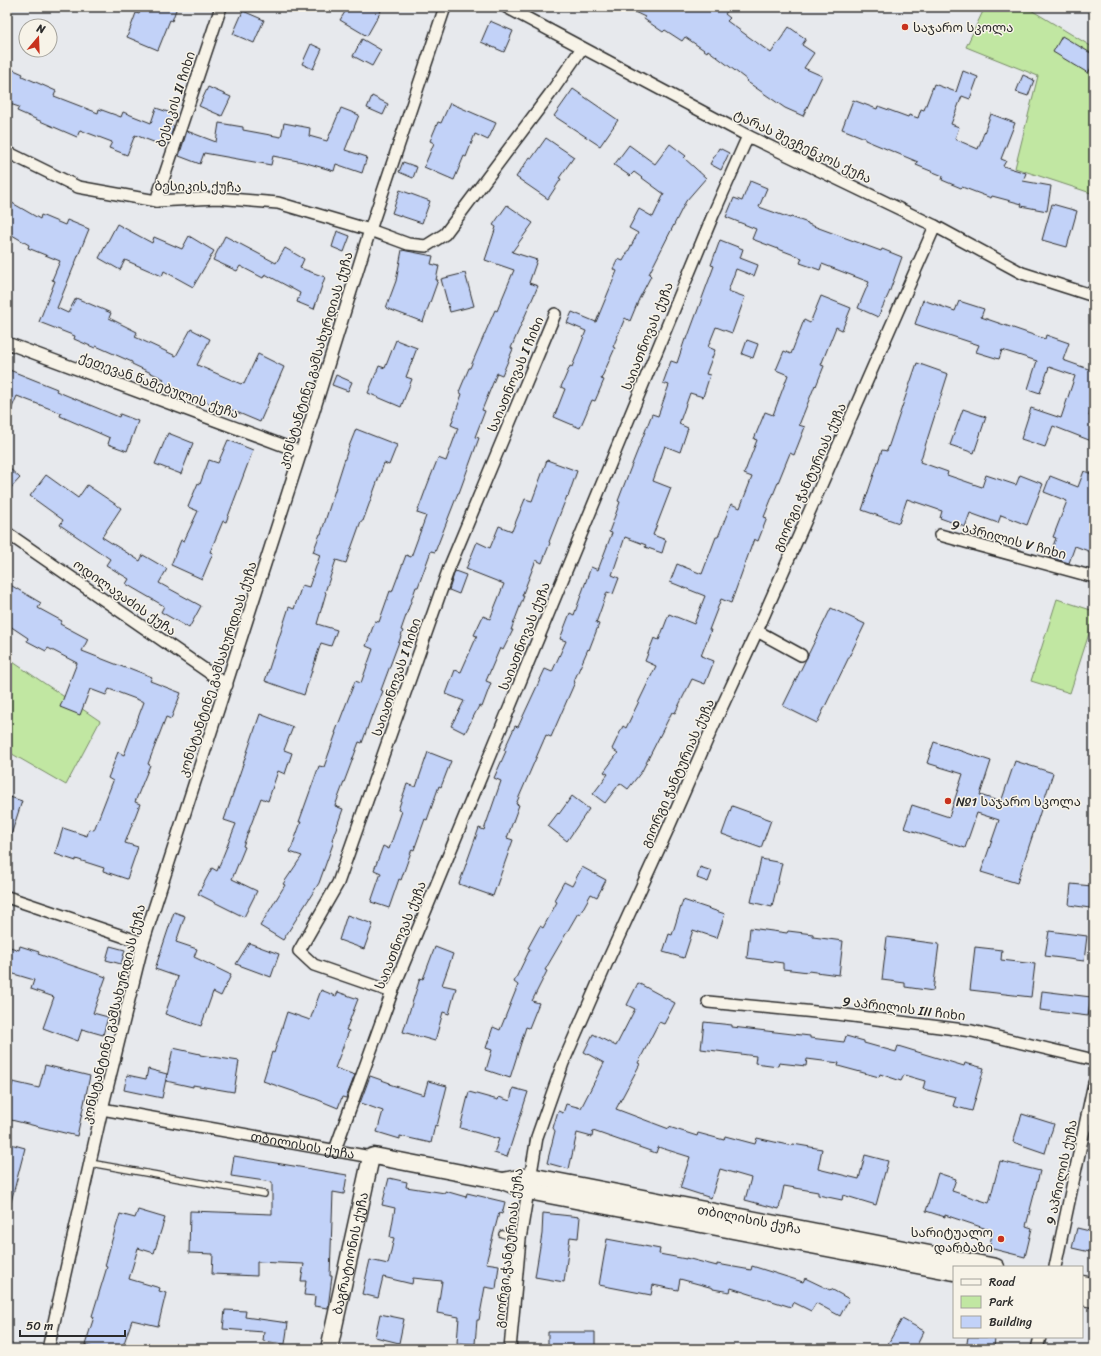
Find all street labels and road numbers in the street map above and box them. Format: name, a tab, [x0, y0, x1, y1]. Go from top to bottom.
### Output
street label: ბესიკის II ჩიხი	[149, 48, 202, 150]
street label: ტარას შევჩენკოს ქუჩა	[730, 103, 876, 190]
street label: ბესიკის ქუჩა	[154, 174, 242, 199]
street label: კონსტანტინე გამსახურდიას ქუჩა	[271, 249, 359, 472]
street label: საიათნოვას ქუჩა	[615, 278, 680, 394]
street label: საიათნოვას I ჩიხი	[481, 313, 550, 436]
street label: ქეთევან წამებულის ქუჩა	[75, 346, 242, 425]
street label: გიორგი ჭანტურიას ქუჩა	[766, 399, 853, 555]
street label: 9 აპრილის V ჩიხი	[949, 513, 1069, 566]
street label: ოდილავაძის ქუჩა	[68, 553, 181, 642]
street label: კონსტანტინე გამსახურდიას ქუჩა	[172, 558, 263, 780]
street label: საიათნოვას ქუჩა	[492, 578, 557, 694]
street label: საიათნოვას I ჩიხი	[365, 615, 428, 740]
street label: გიორგი ჭანტურიას ქუჩა	[634, 695, 721, 851]
street label: საიათნოვას ქუჩა	[368, 877, 433, 993]
street label: კონსტანტინე გამსახურდიას ქუჩა	[75, 902, 152, 1127]
street label: 9 აპრილის III ჩიხი	[841, 990, 967, 1027]
street label: 9 აპრილის ქუჩა	[1039, 1117, 1084, 1227]
street label: თბილისის ქუჩა	[249, 1125, 357, 1166]
street label: გიორგი ჭანტურიას ქუჩა	[487, 1167, 530, 1329]
street label: ბაგრატიონის ქუჩა	[326, 1190, 375, 1317]
street label: თბილისის ქუჩა	[695, 1198, 803, 1241]

